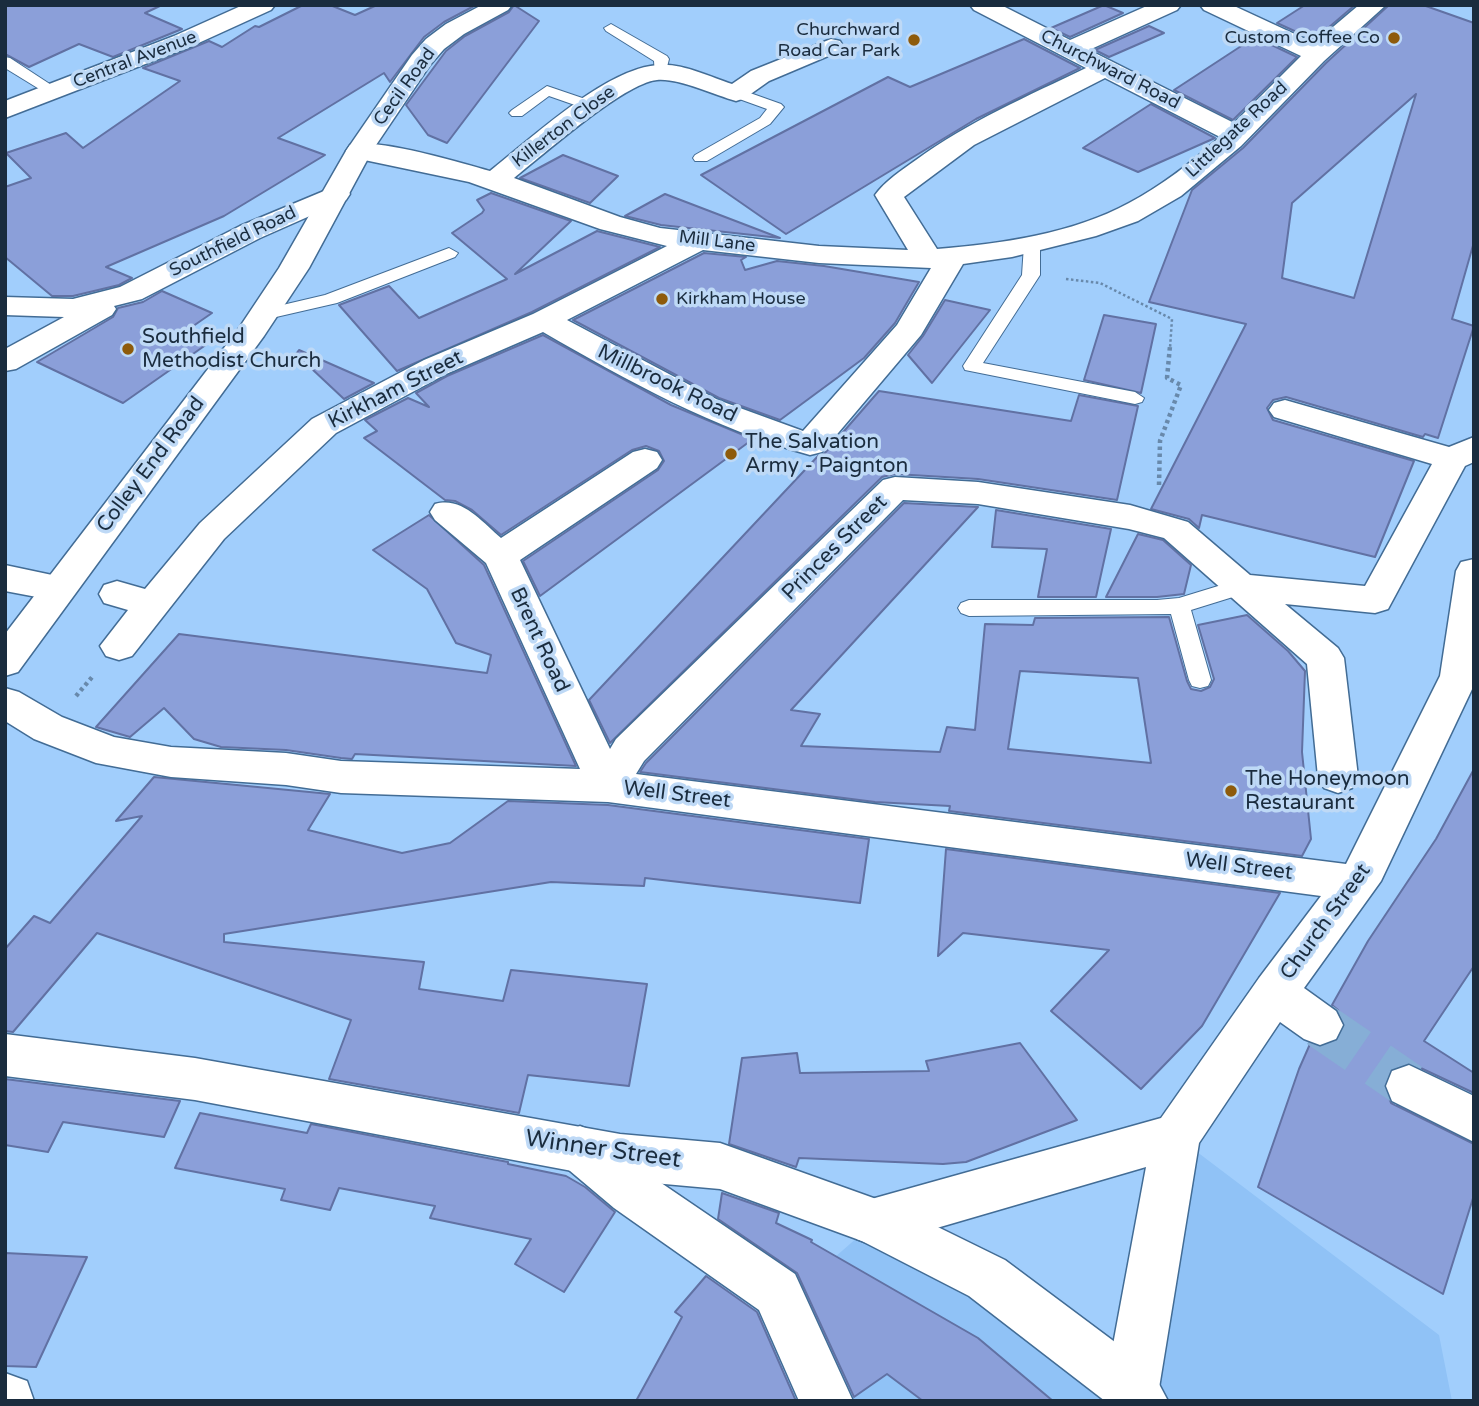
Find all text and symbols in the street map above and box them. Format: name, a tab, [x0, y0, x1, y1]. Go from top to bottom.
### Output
place label: Churchward Road Car Park	[777, 19, 900, 61]
street label: Churchward Road	[1037, 26, 1183, 114]
street label: Central Avenue	[70, 27, 200, 93]
place label: Custom Coffee Co	[1225, 27, 1380, 49]
marker: Custom Coffee Co	[1386, 30, 1402, 46]
marker: Churchward Road Car Park	[906, 32, 922, 48]
street label: Cecil Road	[370, 44, 440, 130]
street label: Littlegate Road	[1182, 77, 1292, 183]
street label: Killerton Close	[509, 81, 619, 173]
street label: Southfield Road	[166, 202, 300, 282]
street label: Mill Lane	[677, 227, 757, 257]
place label: Kirkham House	[676, 288, 806, 310]
marker: Kirkham House	[654, 291, 670, 307]
place label: Southfield Methodist Church	[142, 324, 321, 374]
street label: Millbrook Road	[593, 339, 741, 429]
marker: Southfield Methodist Church	[120, 341, 136, 357]
street label: Kirkham Street	[324, 345, 468, 435]
street label: Colley End Road	[92, 392, 210, 538]
place label: The Salvation Army - Paignton	[745, 429, 908, 479]
marker: The Salvation Army - Paignton	[723, 446, 739, 462]
street label: Princes Street	[777, 490, 893, 606]
street label: Brent Road	[504, 584, 574, 696]
place label: The Honeymoon Restaurant	[1245, 766, 1410, 816]
street label: Well Street	[622, 776, 732, 814]
marker: The Honeymoon Restaurant	[1223, 783, 1239, 799]
street label: Well Street	[1184, 848, 1294, 886]
street label: Church Street	[1275, 859, 1377, 985]
street label: Winner Street	[523, 1125, 683, 1175]

